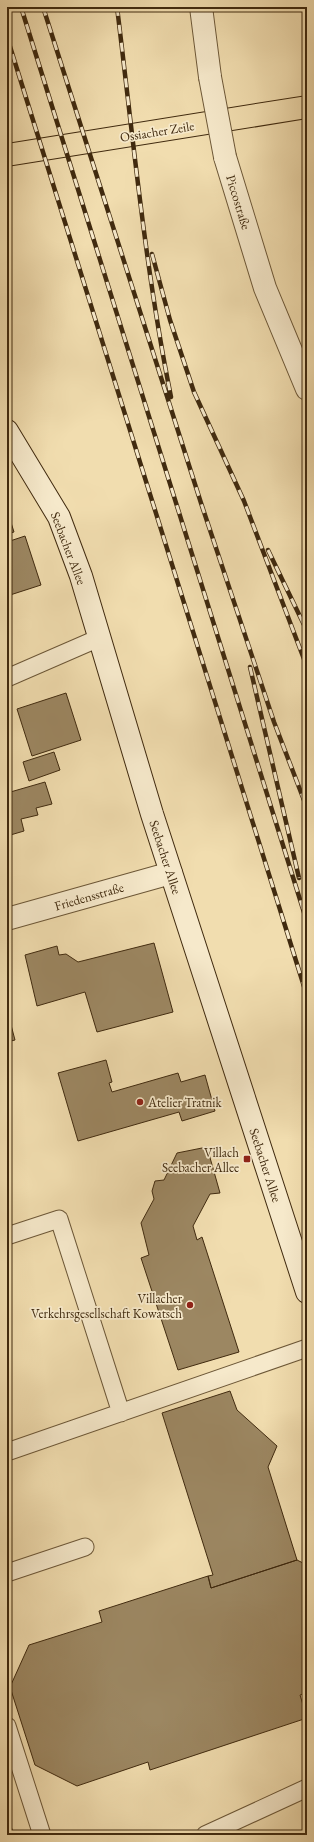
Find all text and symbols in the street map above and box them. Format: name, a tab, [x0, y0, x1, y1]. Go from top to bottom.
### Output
street label: Ossiacher Zeile	[119, 117, 195, 146]
street label: Piccostraße	[222, 173, 255, 232]
street label: Seebacher Allee	[47, 509, 90, 587]
street label: Seebacher Allee	[146, 818, 185, 896]
street label: Friedensstraße	[53, 878, 126, 914]
place label: Atelier Tratnik	[147, 1094, 223, 1111]
marker: Atelier Tratnik	[135, 1097, 145, 1107]
street label: Seebacher Allee	[246, 1126, 285, 1204]
place label: Villach Seebacher Allee	[162, 1144, 239, 1176]
marker: Villach Seebacher Allee	[242, 1154, 252, 1164]
place label: Villacher Verkehrsgesellschaft Kowatsch	[31, 1290, 183, 1322]
marker: Villacher Verkehrsgesellschaft Kowatsch	[185, 1300, 195, 1310]

